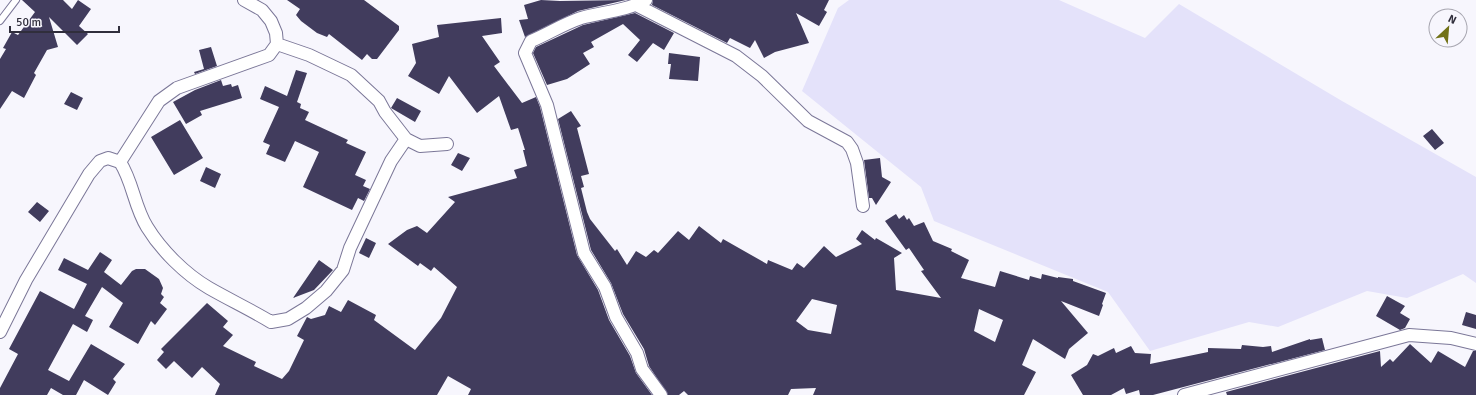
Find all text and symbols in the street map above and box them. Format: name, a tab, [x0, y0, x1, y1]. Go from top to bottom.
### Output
scale bar	[10, 8, 119, 34]
north arrow	[1428, 8, 1468, 48]
text: N	[1446, 12, 1458, 27]
text: 50 m	[16, 15, 41, 30]

